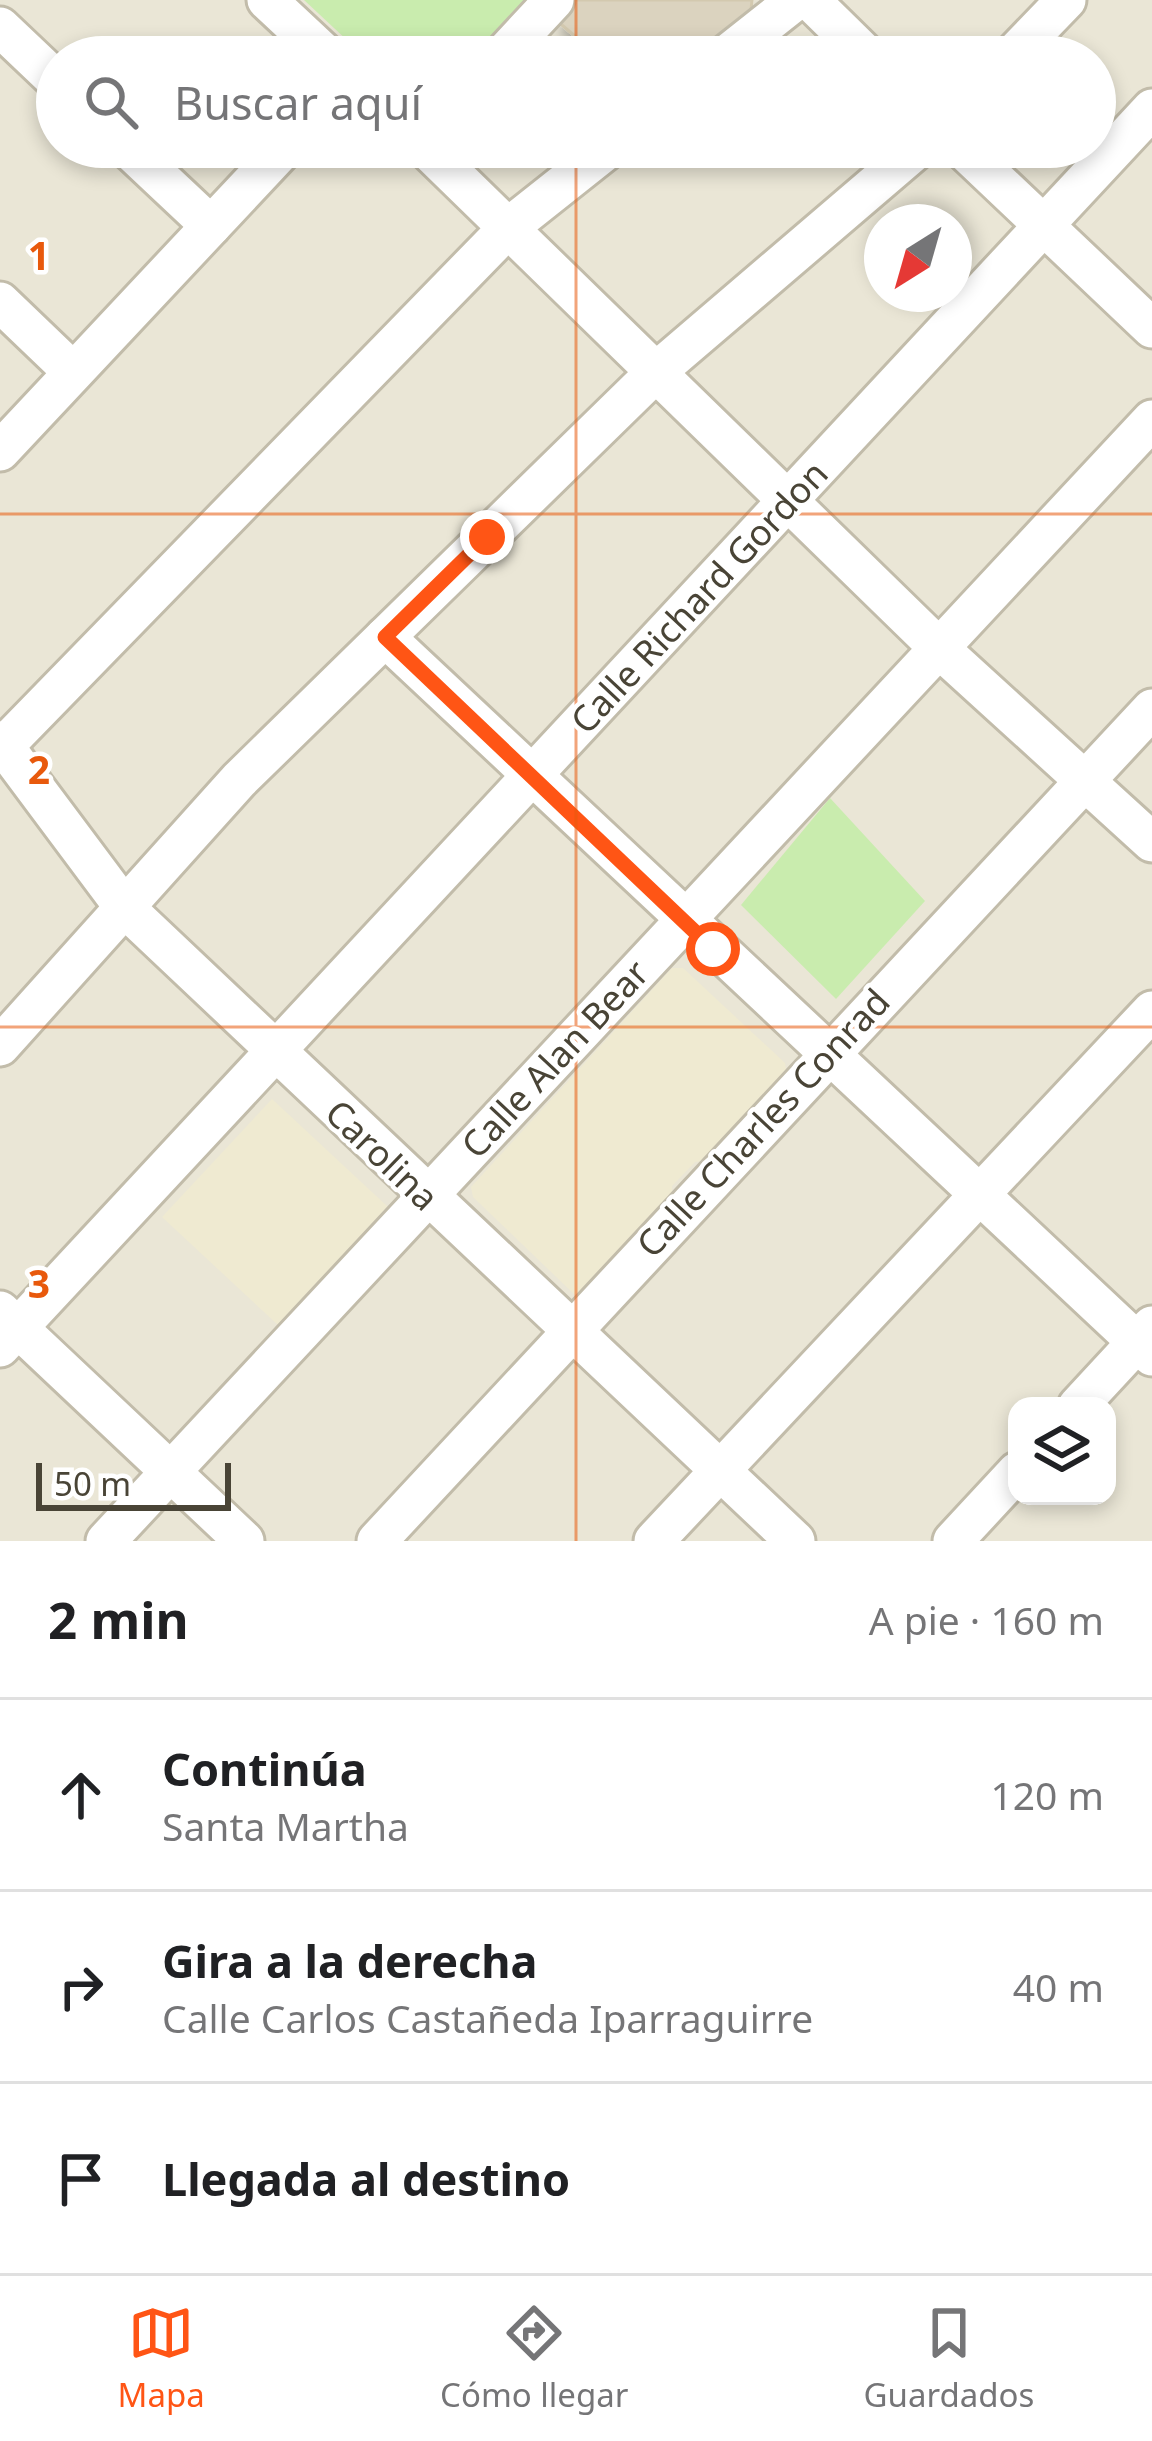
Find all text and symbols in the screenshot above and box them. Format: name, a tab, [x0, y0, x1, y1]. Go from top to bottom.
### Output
search box	[36, 36, 1116, 168]
icon: search	[78, 69, 144, 135]
text: Buscar aquí	[174, 72, 422, 133]
north arrow	[864, 204, 972, 312]
text: 1	[28, 228, 50, 281]
street label: Calle Richard Gordon	[559, 450, 838, 744]
route end	[460, 510, 514, 564]
text: 2	[28, 742, 50, 795]
route start	[686, 922, 740, 976]
street label: Calle Alan Bear	[450, 949, 659, 1168]
street label: Calle Charles Conrad	[625, 978, 900, 1268]
street label: Carolina	[315, 1088, 450, 1221]
text: 3	[28, 1256, 50, 1309]
map controls	[1008, 1397, 1116, 1505]
button: layers	[1008, 1397, 1116, 1505]
scale bar	[36, 1457, 231, 1510]
text: 50 m	[54, 1461, 131, 1506]
text: 2 min	[48, 1584, 189, 1654]
text: A pie · 160 m	[869, 1593, 1104, 1646]
text: Continúa	[162, 1738, 367, 1799]
icon: ahead	[48, 1762, 114, 1828]
text: 120 m	[990, 1768, 1104, 1821]
text: Santa Martha	[162, 1799, 409, 1852]
text: Gira a la derecha	[162, 1930, 537, 1991]
icon: right	[48, 1954, 114, 2020]
text: 40 m	[1013, 1960, 1104, 2013]
text: Calle Carlos Castañeda Iparraguirre	[162, 1991, 813, 2044]
icon: arrive	[48, 2146, 114, 2212]
text: Llegada al destino	[162, 2148, 570, 2209]
tab: Mapa	[118, 2300, 205, 2417]
tab: Cómo llegar	[440, 2300, 628, 2417]
tab: Guardados	[864, 2300, 1034, 2417]

